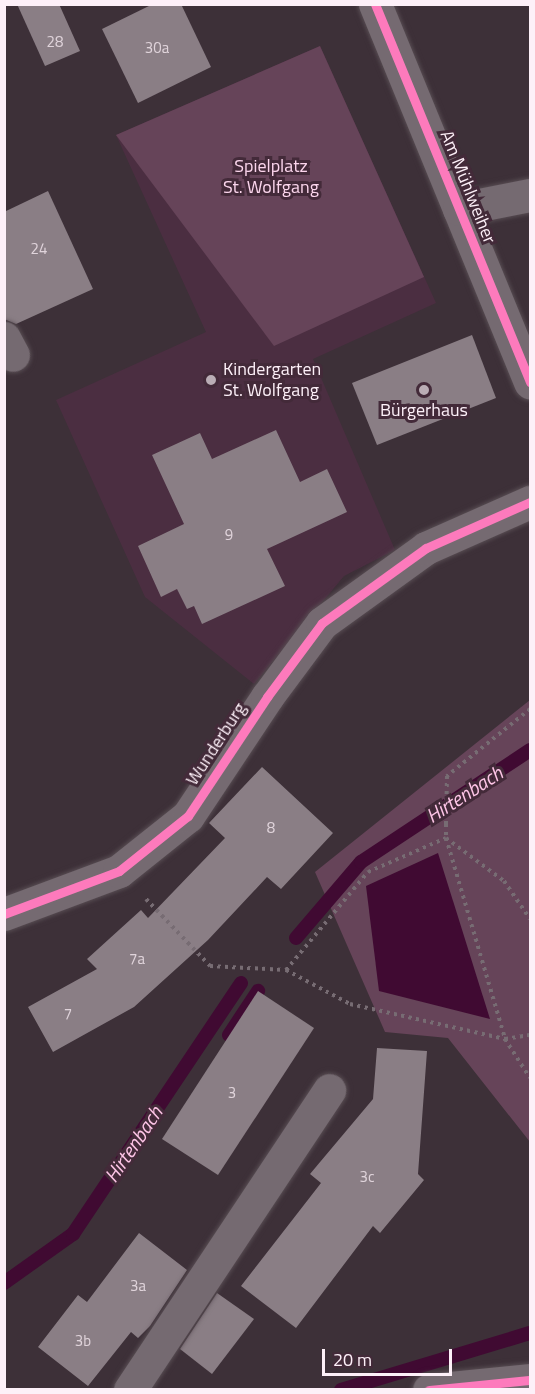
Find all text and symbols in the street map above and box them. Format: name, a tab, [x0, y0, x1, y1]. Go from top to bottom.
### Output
house number: 28	[47, 33, 63, 51]
house number: 30a	[145, 39, 169, 57]
street label: Am Mühlweiher	[436, 127, 500, 247]
park label: Spielplatz St. Wolfgang	[223, 156, 319, 198]
house number: 24	[31, 240, 47, 258]
place label: Kindergarten St. Wolfgang	[223, 359, 321, 401]
marker: Kindergarten St. Wolfgang	[204, 373, 218, 387]
marker: Bürgerhaus	[417, 383, 431, 397]
place label: Bürgerhaus	[380, 399, 468, 421]
house number: 9	[225, 526, 233, 544]
street label: Wunderburg	[181, 699, 251, 789]
water label: Hirtenbach	[421, 760, 507, 828]
house number: 8	[267, 819, 275, 837]
house number: 7a	[129, 950, 145, 968]
house number: 7	[64, 1005, 72, 1023]
house number: 3	[228, 1084, 236, 1102]
water label: Hirtenbach	[99, 1101, 167, 1187]
house number: 3c	[360, 1168, 374, 1186]
house number: 3a	[130, 1277, 146, 1295]
house number: 3b	[75, 1332, 91, 1350]
scale bar	[325, 1337, 456, 1375]
text: 20 m	[333, 1346, 372, 1373]

